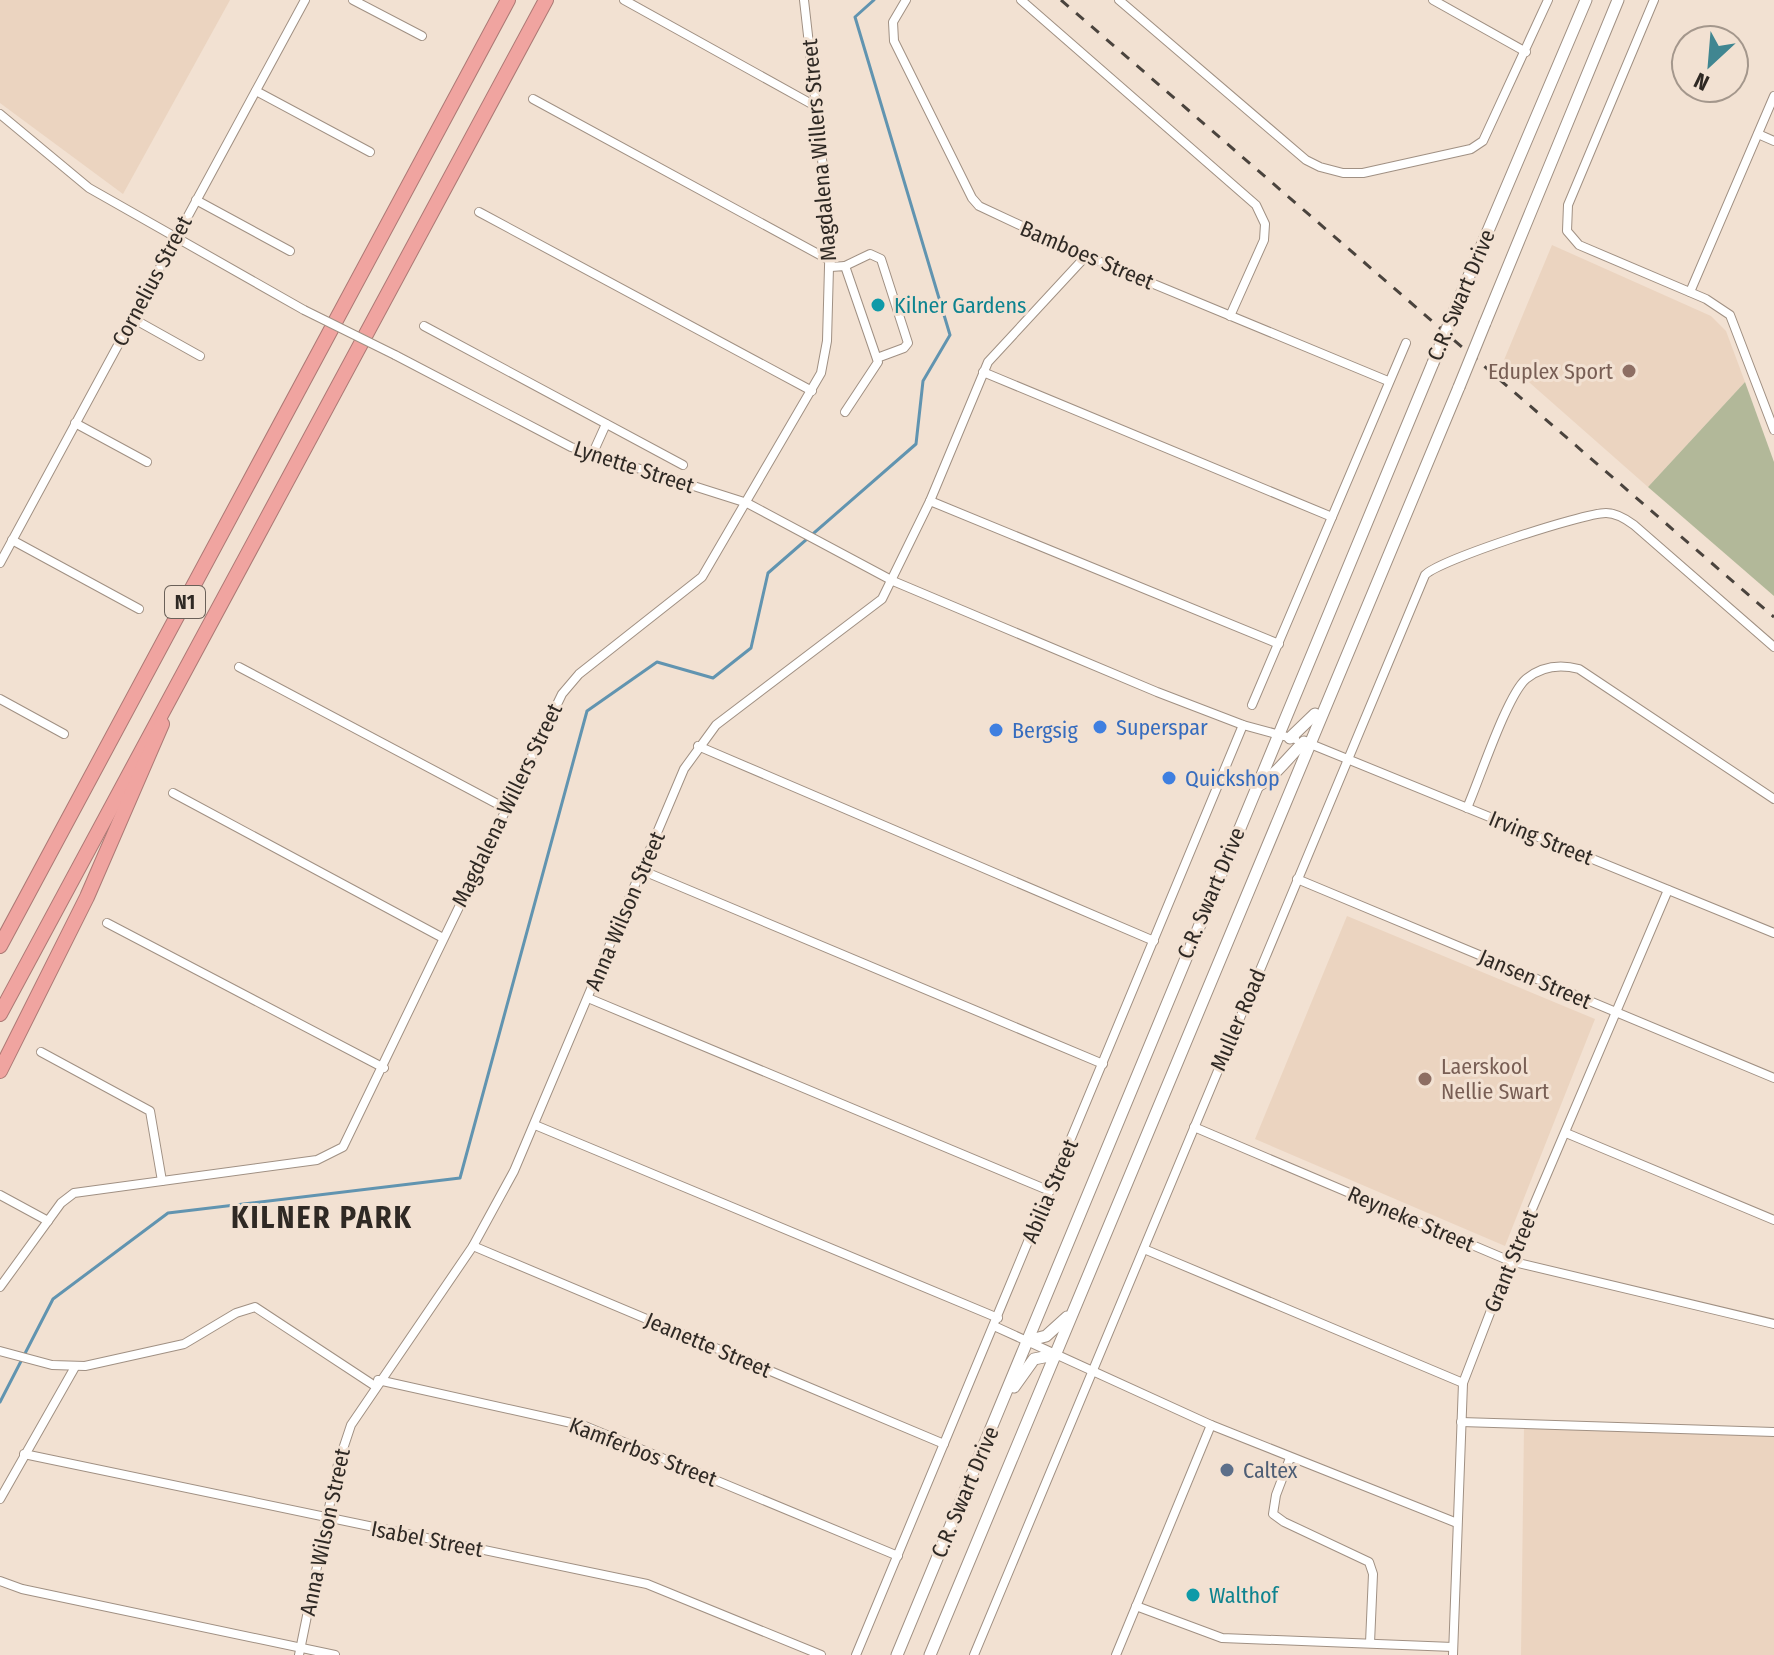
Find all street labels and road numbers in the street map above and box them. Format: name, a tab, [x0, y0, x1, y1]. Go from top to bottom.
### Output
street label: Magdalena Willers Street	[796, 37, 842, 262]
street label: Cornelius Street	[106, 210, 198, 351]
street label: Bamboes Street	[1016, 215, 1159, 296]
street label: C.R. Swart Drive	[1421, 225, 1501, 365]
street label: Lynette Street	[570, 435, 698, 499]
road number: N1	[165, 586, 205, 618]
street label: Magdalena Willers Street	[446, 698, 568, 911]
street label: Irving Street	[1485, 805, 1598, 871]
street label: C.R. Swart Drive	[1171, 823, 1251, 963]
street label: Anna Wilson Street	[579, 827, 671, 995]
street label: Jansen Street	[1475, 943, 1596, 1015]
street label: Muller Road	[1204, 965, 1272, 1075]
street label: Abilia Street	[1016, 1134, 1084, 1247]
street label: Reyneke Street	[1344, 1180, 1479, 1258]
street label: Grant Street	[1478, 1205, 1544, 1316]
street label: Jeanette Street	[641, 1306, 776, 1384]
street label: Kamferbos Street	[565, 1411, 721, 1493]
street label: C.R. Swart Drive	[925, 1422, 1005, 1562]
street label: Anna Wilson Street	[294, 1445, 356, 1618]
street label: Isabel Street	[369, 1515, 486, 1563]

